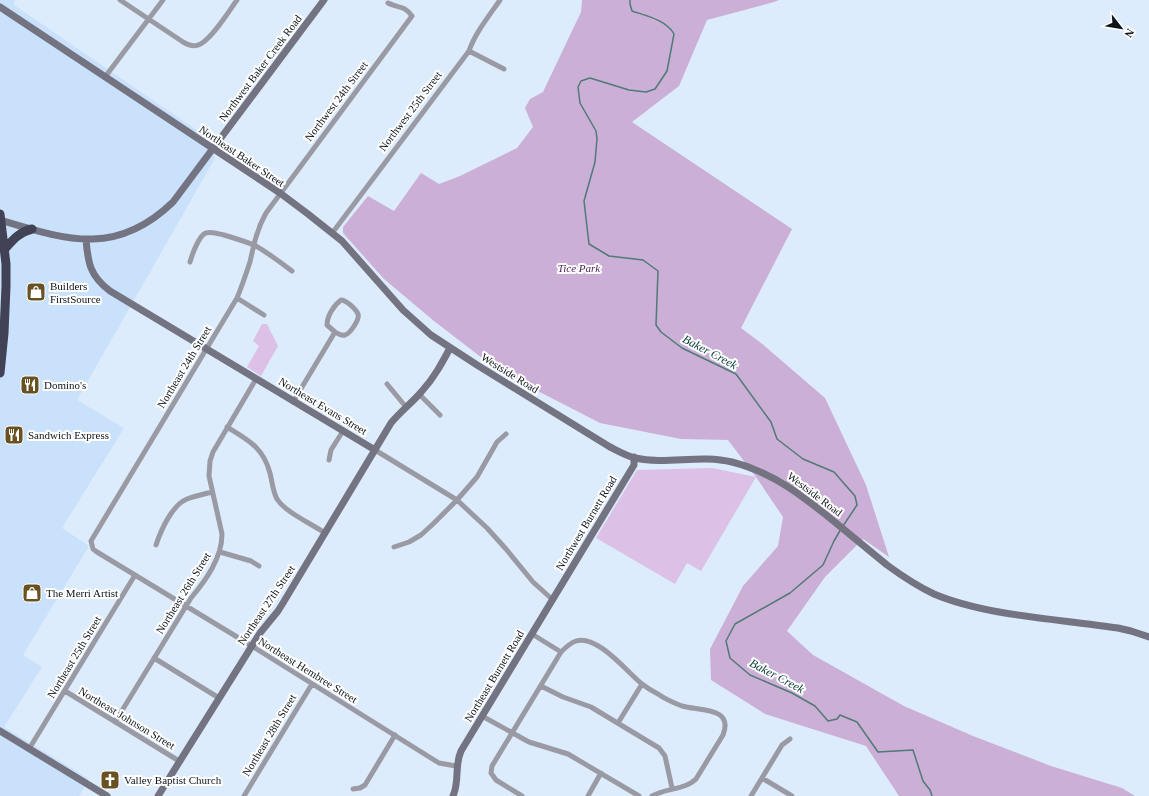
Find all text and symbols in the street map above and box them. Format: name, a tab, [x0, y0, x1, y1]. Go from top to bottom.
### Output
north arrow	[1101, 8, 1141, 48]
street label: Northwest Baker Creek Road	[216, 12, 304, 123]
text: N	[1122, 27, 1137, 40]
street label: Northwest 24th Street	[302, 59, 370, 143]
street label: Northwest 25th Street	[376, 69, 444, 153]
street label: Northeast Baker Street	[197, 123, 287, 189]
park label: Tice Park	[558, 262, 601, 274]
place label: Builders FirstSource	[50, 280, 101, 305]
shop icon: Builders FirstSource	[25, 281, 47, 303]
street label: Northeast 24th Street	[155, 324, 213, 410]
water label: Baker Creek	[680, 332, 740, 373]
street label: Westside Road	[479, 351, 541, 396]
restaurant icon: Domino's	[19, 374, 41, 396]
street label: Northeast Evans Street	[277, 375, 369, 437]
place label: Domino's	[44, 379, 86, 391]
restaurant icon: Sandwich Express	[3, 424, 25, 446]
place label: Sandwich Express	[28, 429, 109, 441]
street label: Westside Road	[785, 470, 845, 519]
street label: Northwest Burnett Road	[553, 473, 619, 572]
street label: Northeast 26th Street	[153, 550, 213, 636]
street label: Northeast 27th Street	[235, 563, 297, 647]
shop icon: The Merri Artist	[21, 582, 43, 604]
place label: The Merri Artist	[46, 587, 118, 599]
street label: Northeast 25th Street	[45, 614, 103, 700]
street label: Northeast Burnett Road	[462, 628, 526, 724]
street label: Northeast Hembree Street	[256, 635, 360, 705]
water label: Baker Creek	[747, 656, 807, 697]
street label: Northeast Johnson Street	[77, 685, 177, 751]
street label: Northeast 28th Street	[240, 692, 298, 778]
church icon: Valley Baptist Church	[99, 769, 121, 791]
place label: Valley Baptist Church	[124, 774, 222, 786]

